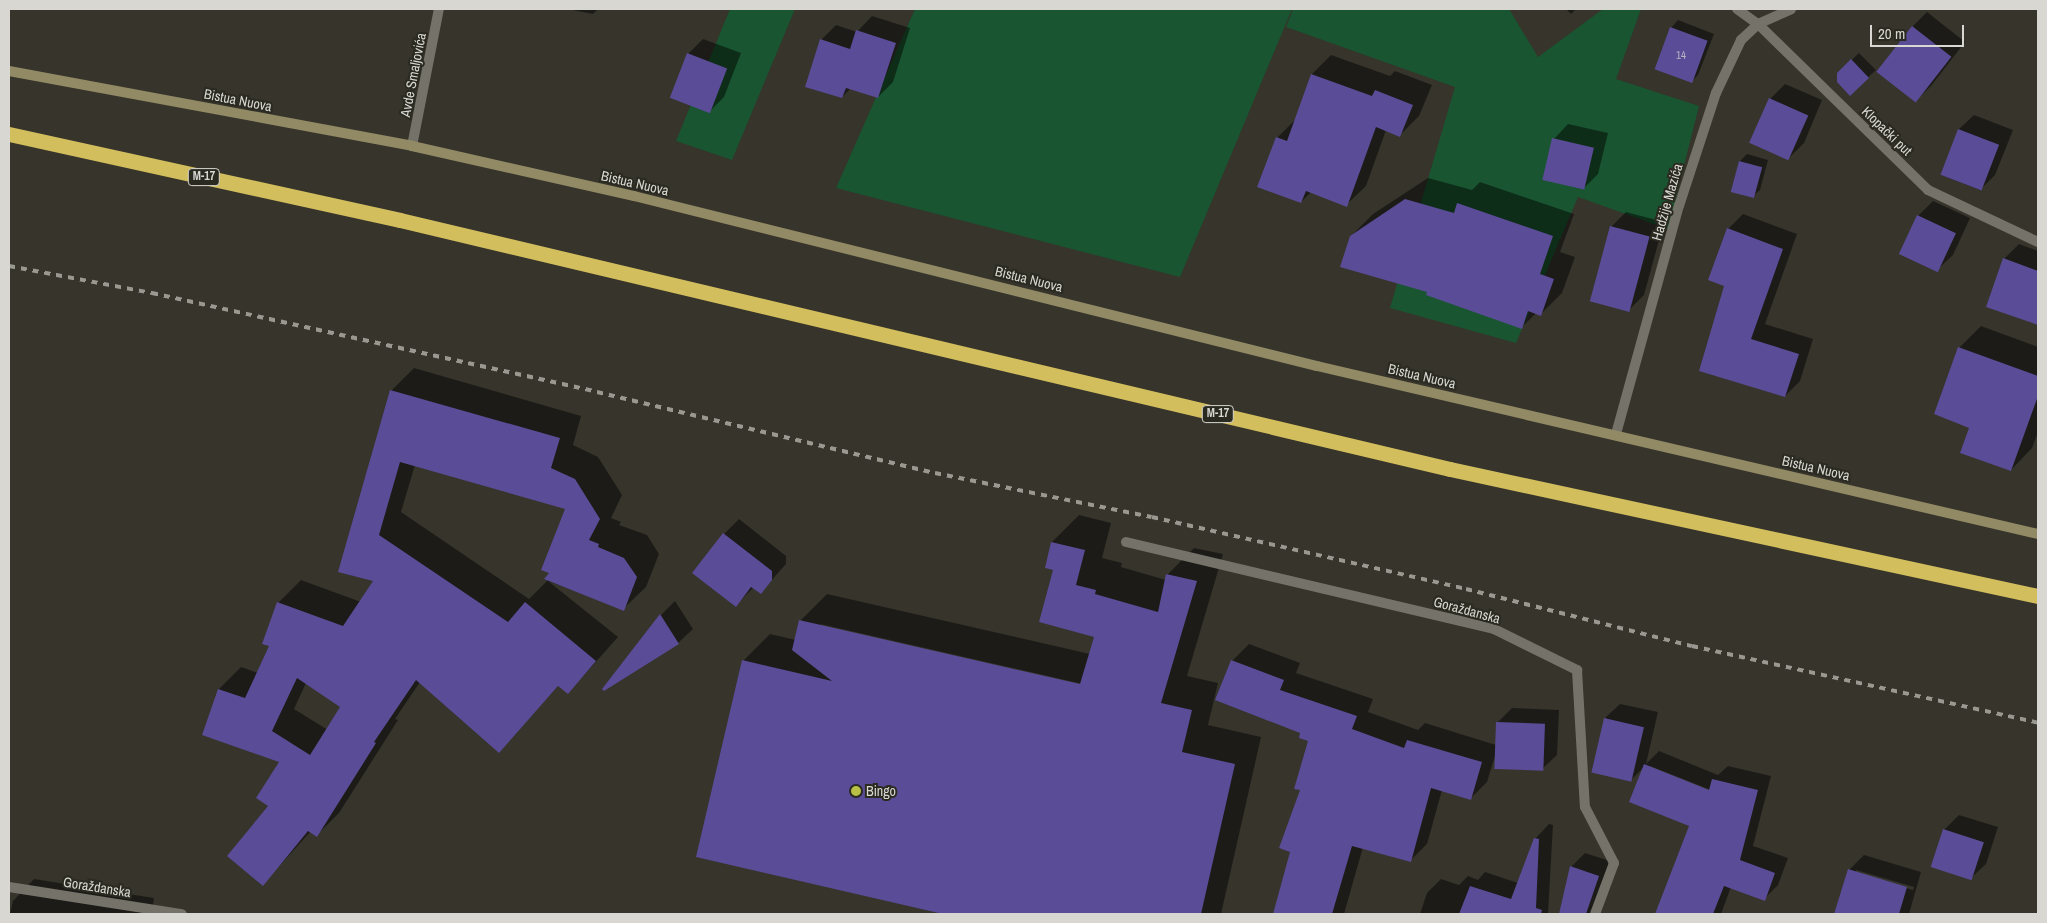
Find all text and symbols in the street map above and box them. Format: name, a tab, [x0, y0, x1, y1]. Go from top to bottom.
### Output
scale bar	[1872, 15, 1966, 47]
text: 20 m	[1878, 23, 1905, 44]
street label: Avde Smaljovića	[397, 32, 429, 118]
house number: 14	[1676, 48, 1686, 62]
street label: Bistua Nuova	[203, 85, 273, 115]
street label: Klopački put	[1858, 103, 1916, 159]
street label: Hadžije Mazića	[1648, 162, 1686, 242]
street label: Bistua Nuova	[600, 167, 670, 199]
road number: M-17	[188, 168, 220, 186]
street label: Bistua Nuova	[994, 263, 1064, 295]
street label: Bistua Nuova	[1387, 360, 1457, 392]
road number: M-17	[1202, 404, 1234, 424]
street label: Bistua Nuova	[1781, 452, 1851, 484]
street label: Goraždanska	[1432, 593, 1502, 627]
place label: Bingo	[866, 783, 896, 799]
marker: Bingo	[850, 785, 862, 797]
street label: Goraždanska	[62, 873, 132, 901]

